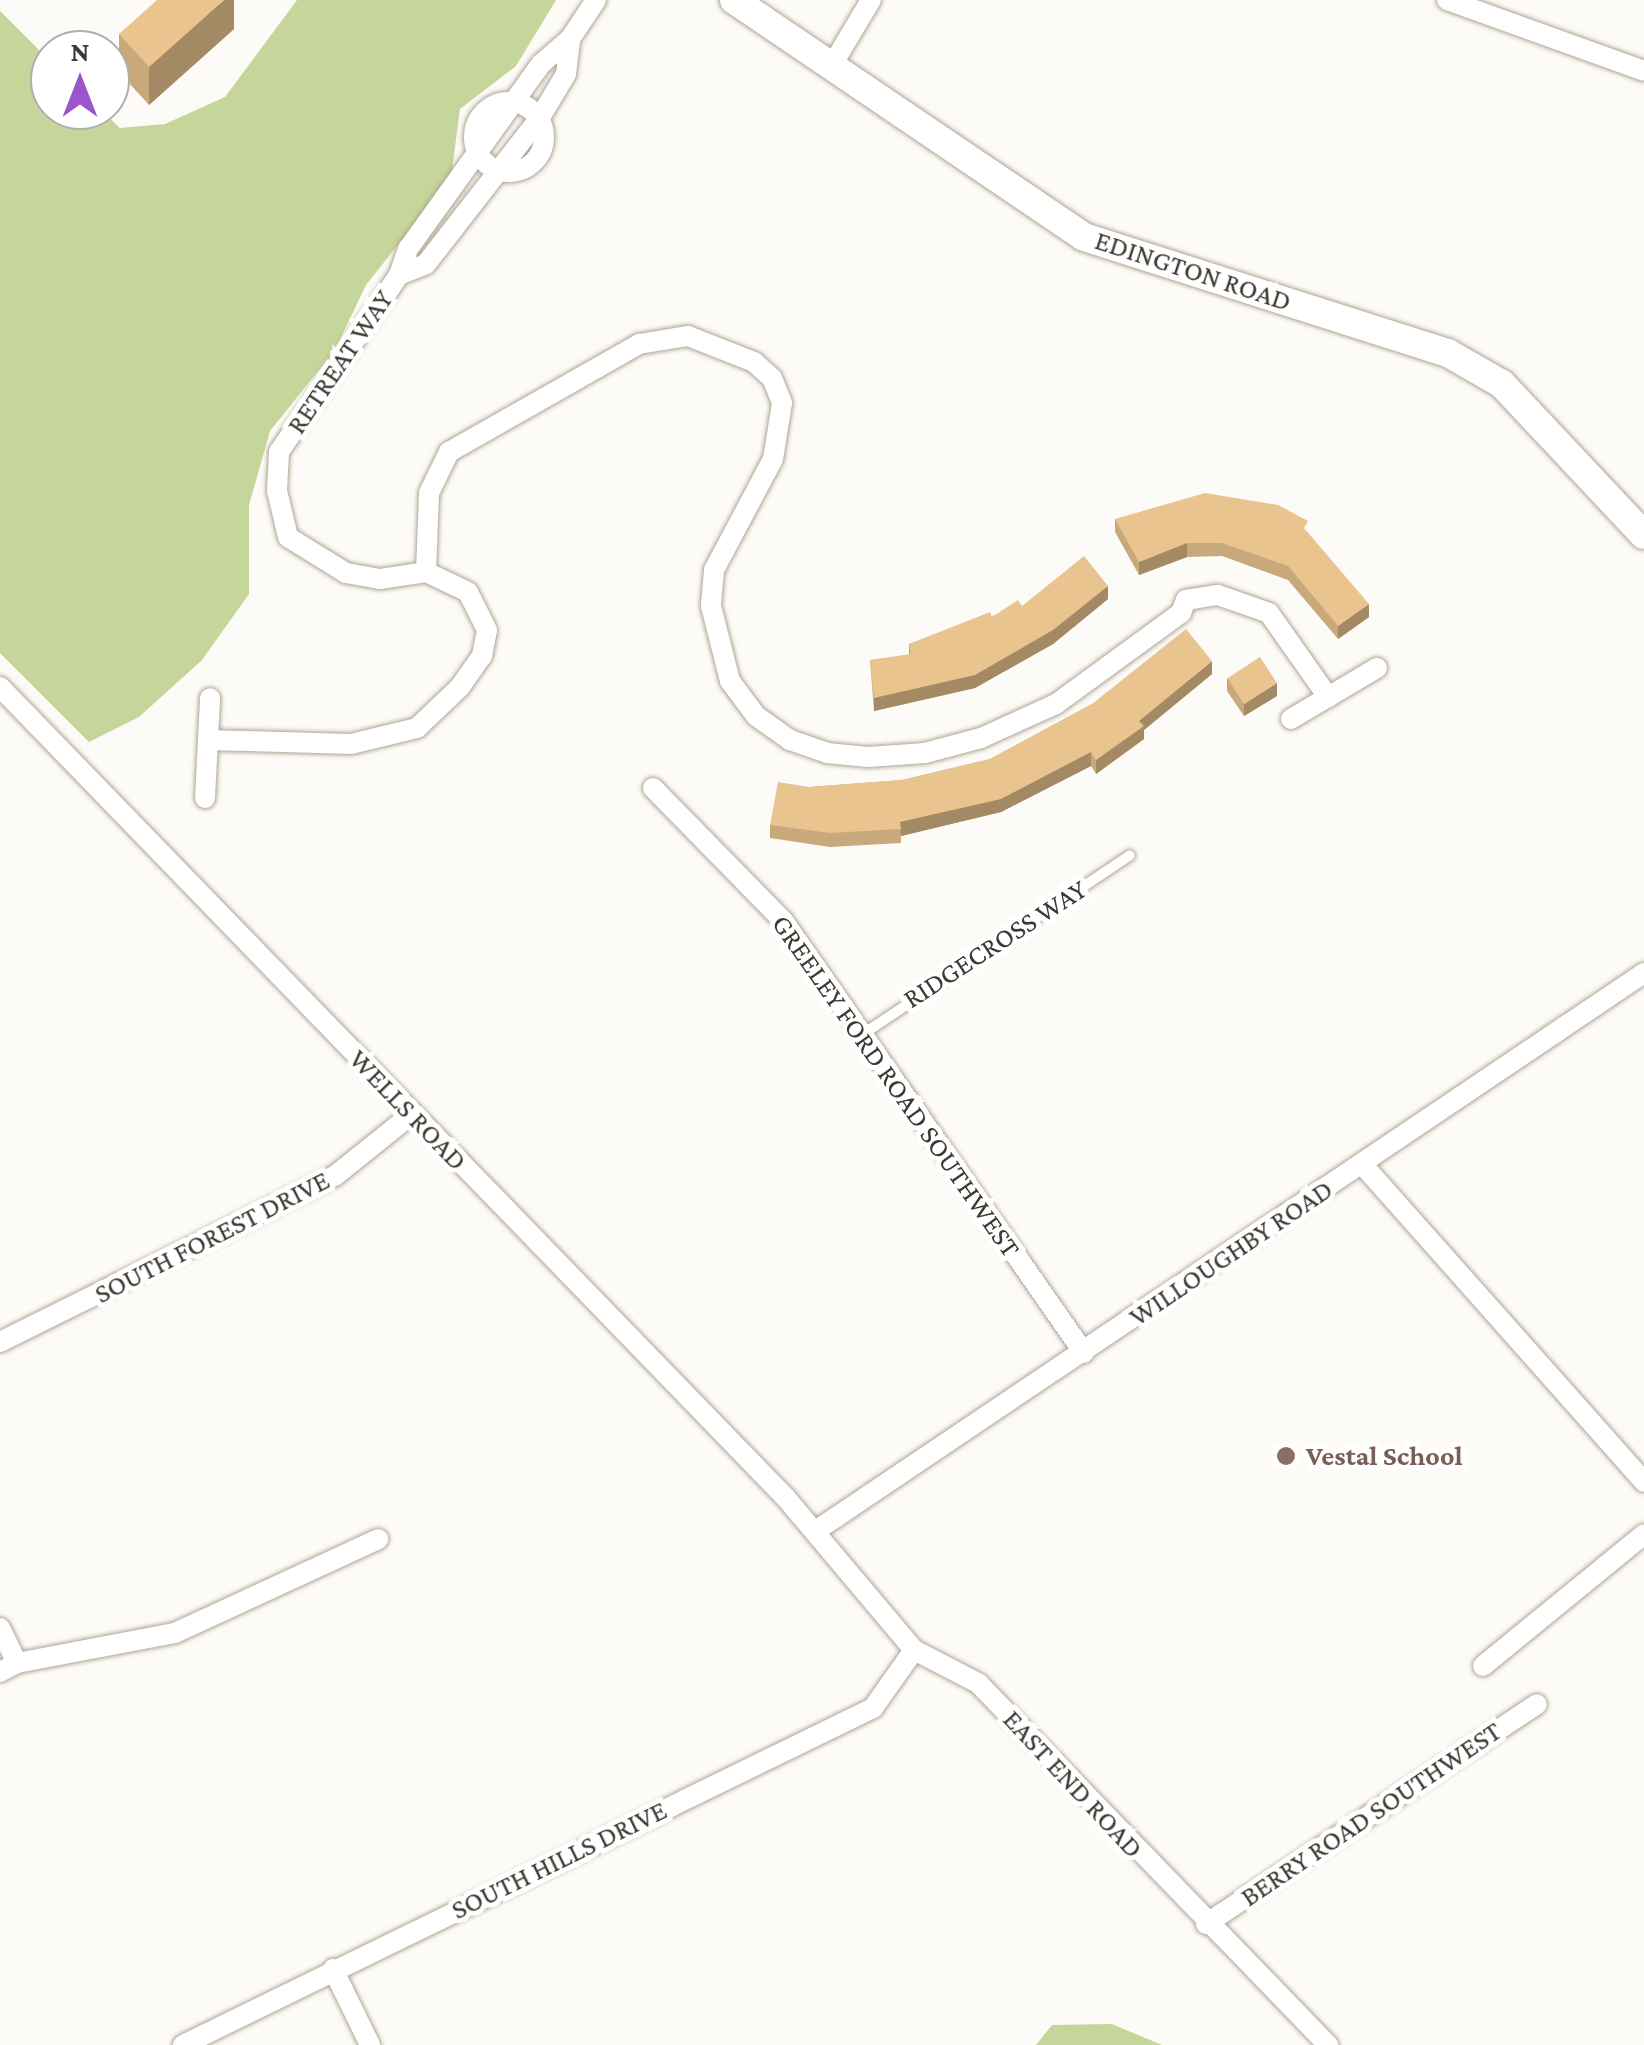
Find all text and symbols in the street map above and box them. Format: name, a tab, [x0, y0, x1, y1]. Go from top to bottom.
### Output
north arrow	[30, 30, 130, 130]
text: N	[70, 36, 90, 67]
street label: EDINGTON ROAD	[1091, 223, 1295, 319]
street label: RETREAT WAY	[280, 284, 400, 440]
street label: RIDGECROSS WAY	[897, 872, 1093, 1016]
street label: GREELEY FORD ROAD SOUTHWEST	[764, 908, 1028, 1264]
street label: WELLS ROAD	[342, 1042, 474, 1178]
street label: SOUTH FOREST DRIVE	[89, 1163, 335, 1311]
street label: WILLOUGHBY ROAD	[1123, 1172, 1339, 1334]
place label: Vestal School	[1306, 1439, 1463, 1473]
marker: Vestal School	[1275, 1445, 1297, 1467]
street label: EAST END ROAD	[996, 1703, 1150, 1865]
street label: BERRY ROAD SOUTHWEST	[1234, 1714, 1508, 1914]
street label: SOUTH HILLS DRIVE	[446, 1793, 672, 1927]

